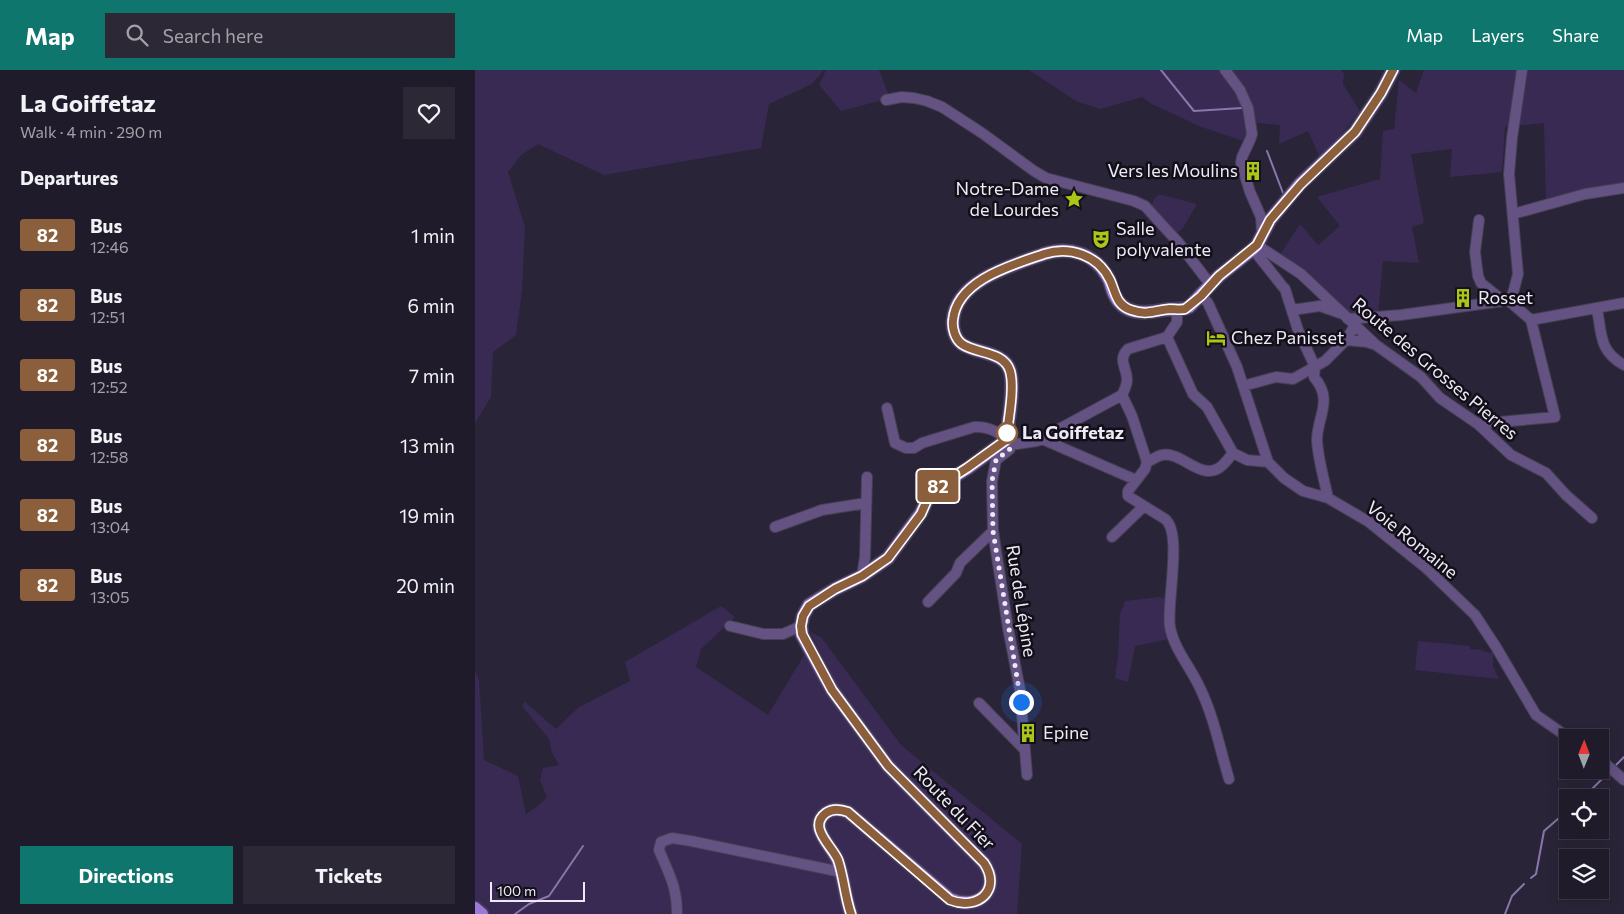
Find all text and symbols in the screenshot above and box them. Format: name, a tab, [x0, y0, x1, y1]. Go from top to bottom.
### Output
search box	[105, 13, 455, 58]
text: Map	[25, 21, 75, 50]
icon: search	[123, 21, 151, 49]
text: Search here	[163, 24, 263, 47]
text: Map	[1406, 24, 1443, 46]
text: Layers	[1471, 24, 1524, 46]
text: Share	[1552, 24, 1599, 46]
button: heart	[403, 87, 455, 139]
text: La Goiffetaz	[20, 88, 156, 117]
text: Walk · 4 min · 290 m	[20, 122, 162, 141]
place label: Vers les Moulins	[1107, 159, 1238, 181]
building icon: Vers les Moulins	[1242, 160, 1264, 182]
text: Departures	[20, 166, 118, 189]
place label: Notre-Dame de Lourdes	[956, 177, 1059, 220]
place icon: Notre-Dame de Lourdes	[1063, 188, 1085, 210]
text: Bus	[90, 214, 122, 237]
place label: Salle polyvalente	[1116, 217, 1211, 260]
text: 82	[37, 224, 58, 246]
text: 1 min	[411, 224, 455, 247]
theatre icon: Salle polyvalente	[1090, 228, 1112, 250]
text: 12:46	[90, 237, 129, 256]
text: Bus	[90, 284, 122, 307]
place label: Rosset	[1478, 286, 1533, 308]
building icon: Rosset	[1452, 287, 1474, 309]
street label: Route des Grosses Pierres	[1348, 293, 1523, 444]
text: 82	[37, 294, 58, 316]
text: 6 min	[407, 294, 455, 317]
text: 12:51	[90, 307, 126, 326]
place label: Chez Panisset	[1231, 326, 1344, 348]
hotel icon: Chez Panisset	[1205, 327, 1227, 349]
text: Bus	[90, 354, 122, 377]
text: 82	[37, 364, 58, 386]
text: 7 min	[409, 364, 455, 387]
text: 12:52	[90, 377, 128, 396]
place label: La Goiffetaz	[1022, 421, 1124, 443]
marker: La Goiffetaz	[996, 422, 1018, 444]
text: Bus	[90, 424, 122, 447]
text: 82	[37, 434, 58, 456]
text: 13 min	[400, 434, 455, 457]
text: 12:58	[90, 447, 128, 466]
line badge: 82	[915, 470, 961, 502]
text: 82	[927, 475, 949, 497]
text: Bus	[90, 494, 122, 517]
street label: Voie Romaine	[1362, 496, 1463, 583]
text: 82	[37, 504, 58, 526]
text: 19 min	[399, 504, 455, 527]
text: 13:04	[90, 517, 130, 536]
street label: Rue de Lépine	[1002, 543, 1042, 658]
text: Bus	[90, 564, 122, 587]
text: 82	[37, 574, 58, 596]
text: 20 min	[396, 574, 455, 597]
text: 13:05	[90, 587, 129, 606]
your location	[1009, 690, 1034, 715]
place label: Epine	[1043, 721, 1089, 743]
building icon: Epine	[1017, 722, 1039, 744]
north arrow	[1559, 729, 1609, 779]
map controls	[1559, 729, 1609, 899]
street label: Route du Fier	[909, 761, 1000, 854]
button: locate	[1559, 789, 1609, 839]
button: Directions	[20, 846, 233, 904]
button: Tickets	[243, 846, 455, 904]
button: layers	[1559, 849, 1609, 899]
scale bar	[490, 879, 585, 902]
text: 100 m	[497, 882, 536, 899]

